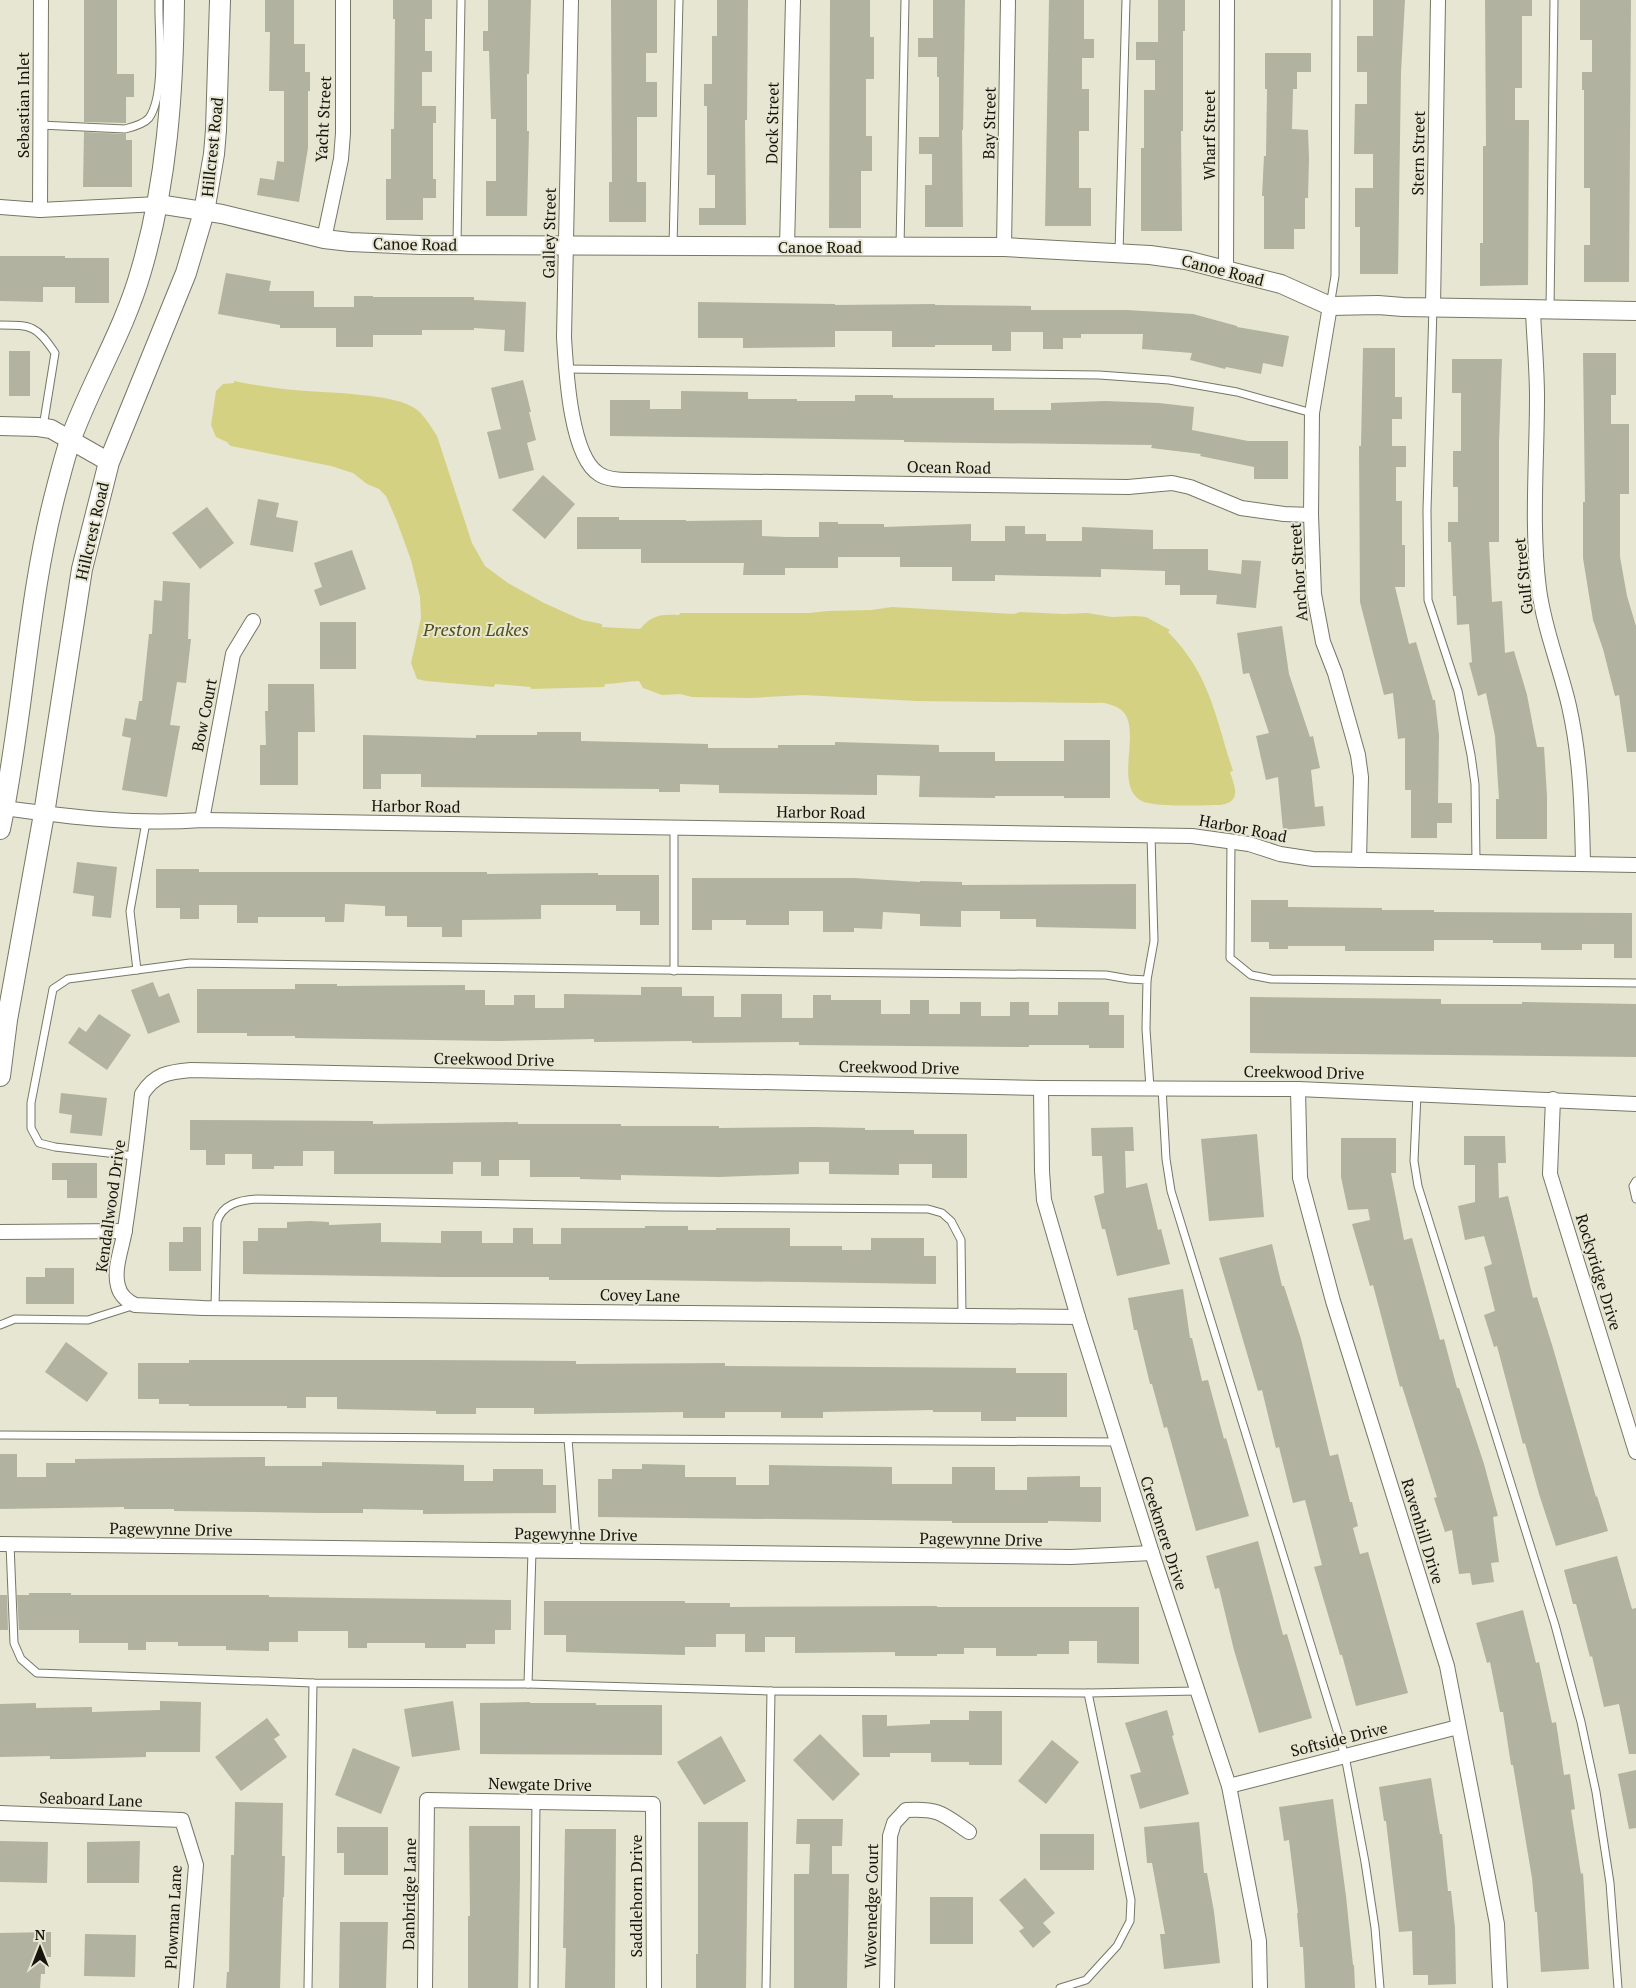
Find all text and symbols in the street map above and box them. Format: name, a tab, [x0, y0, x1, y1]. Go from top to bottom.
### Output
street label: Sebastian Inlet	[12, 52, 34, 158]
street label: Yacht Street	[310, 75, 336, 163]
street label: Dock Street	[760, 82, 784, 164]
street label: Bay Street	[977, 86, 1001, 159]
street label: Wharf Street	[1198, 90, 1220, 180]
street label: Hillcrest Road	[196, 96, 228, 198]
street label: Stern Street	[1406, 110, 1430, 196]
street label: Galley Street	[537, 187, 561, 279]
street label: Canoe Road	[373, 232, 457, 256]
street label: Canoe Road	[778, 236, 862, 258]
street label: Canoe Road	[1179, 249, 1267, 291]
street label: Ocean Road	[907, 455, 991, 479]
street label: Hillcrest Road	[70, 480, 114, 582]
street label: Anchor Street	[1284, 522, 1312, 622]
street label: Gulf Street	[1508, 536, 1538, 615]
water label: Preston Lakes	[422, 617, 529, 641]
street label: Bow Court	[186, 676, 222, 753]
street label: Harbor Road	[371, 794, 461, 818]
street label: Harbor Road	[776, 800, 866, 824]
street label: Harbor Road	[1197, 809, 1289, 847]
street label: Creekwood Drive	[433, 1047, 555, 1071]
street label: Creekwood Drive	[838, 1055, 960, 1079]
street label: Creekwood Drive	[1243, 1060, 1365, 1084]
street label: Kendallwood Drive	[90, 1138, 130, 1274]
street label: Rockyridge Drive	[1571, 1211, 1627, 1333]
street label: Covey Lane	[600, 1283, 680, 1307]
street label: Creekmere Drive	[1135, 1473, 1193, 1593]
street label: Ravenhill Drive	[1396, 1475, 1450, 1587]
street label: Pagewynne Drive	[109, 1517, 233, 1541]
street label: Pagewynne Drive	[514, 1522, 638, 1546]
street label: Pagewynne Drive	[919, 1527, 1043, 1551]
street label: Softside Drive	[1288, 1716, 1390, 1762]
street label: Newgate Drive	[488, 1772, 592, 1796]
street label: Seaboard Lane	[39, 1786, 143, 1812]
street label: Saddlehorn Drive	[625, 1834, 647, 1958]
street label: Danbridge Lane	[397, 1838, 421, 1950]
street label: Wovenedge Court	[859, 1843, 883, 1969]
street label: Plowman Lane	[159, 1864, 187, 1970]
north arrow	[15, 1923, 65, 1973]
text: N	[35, 1925, 46, 1944]

